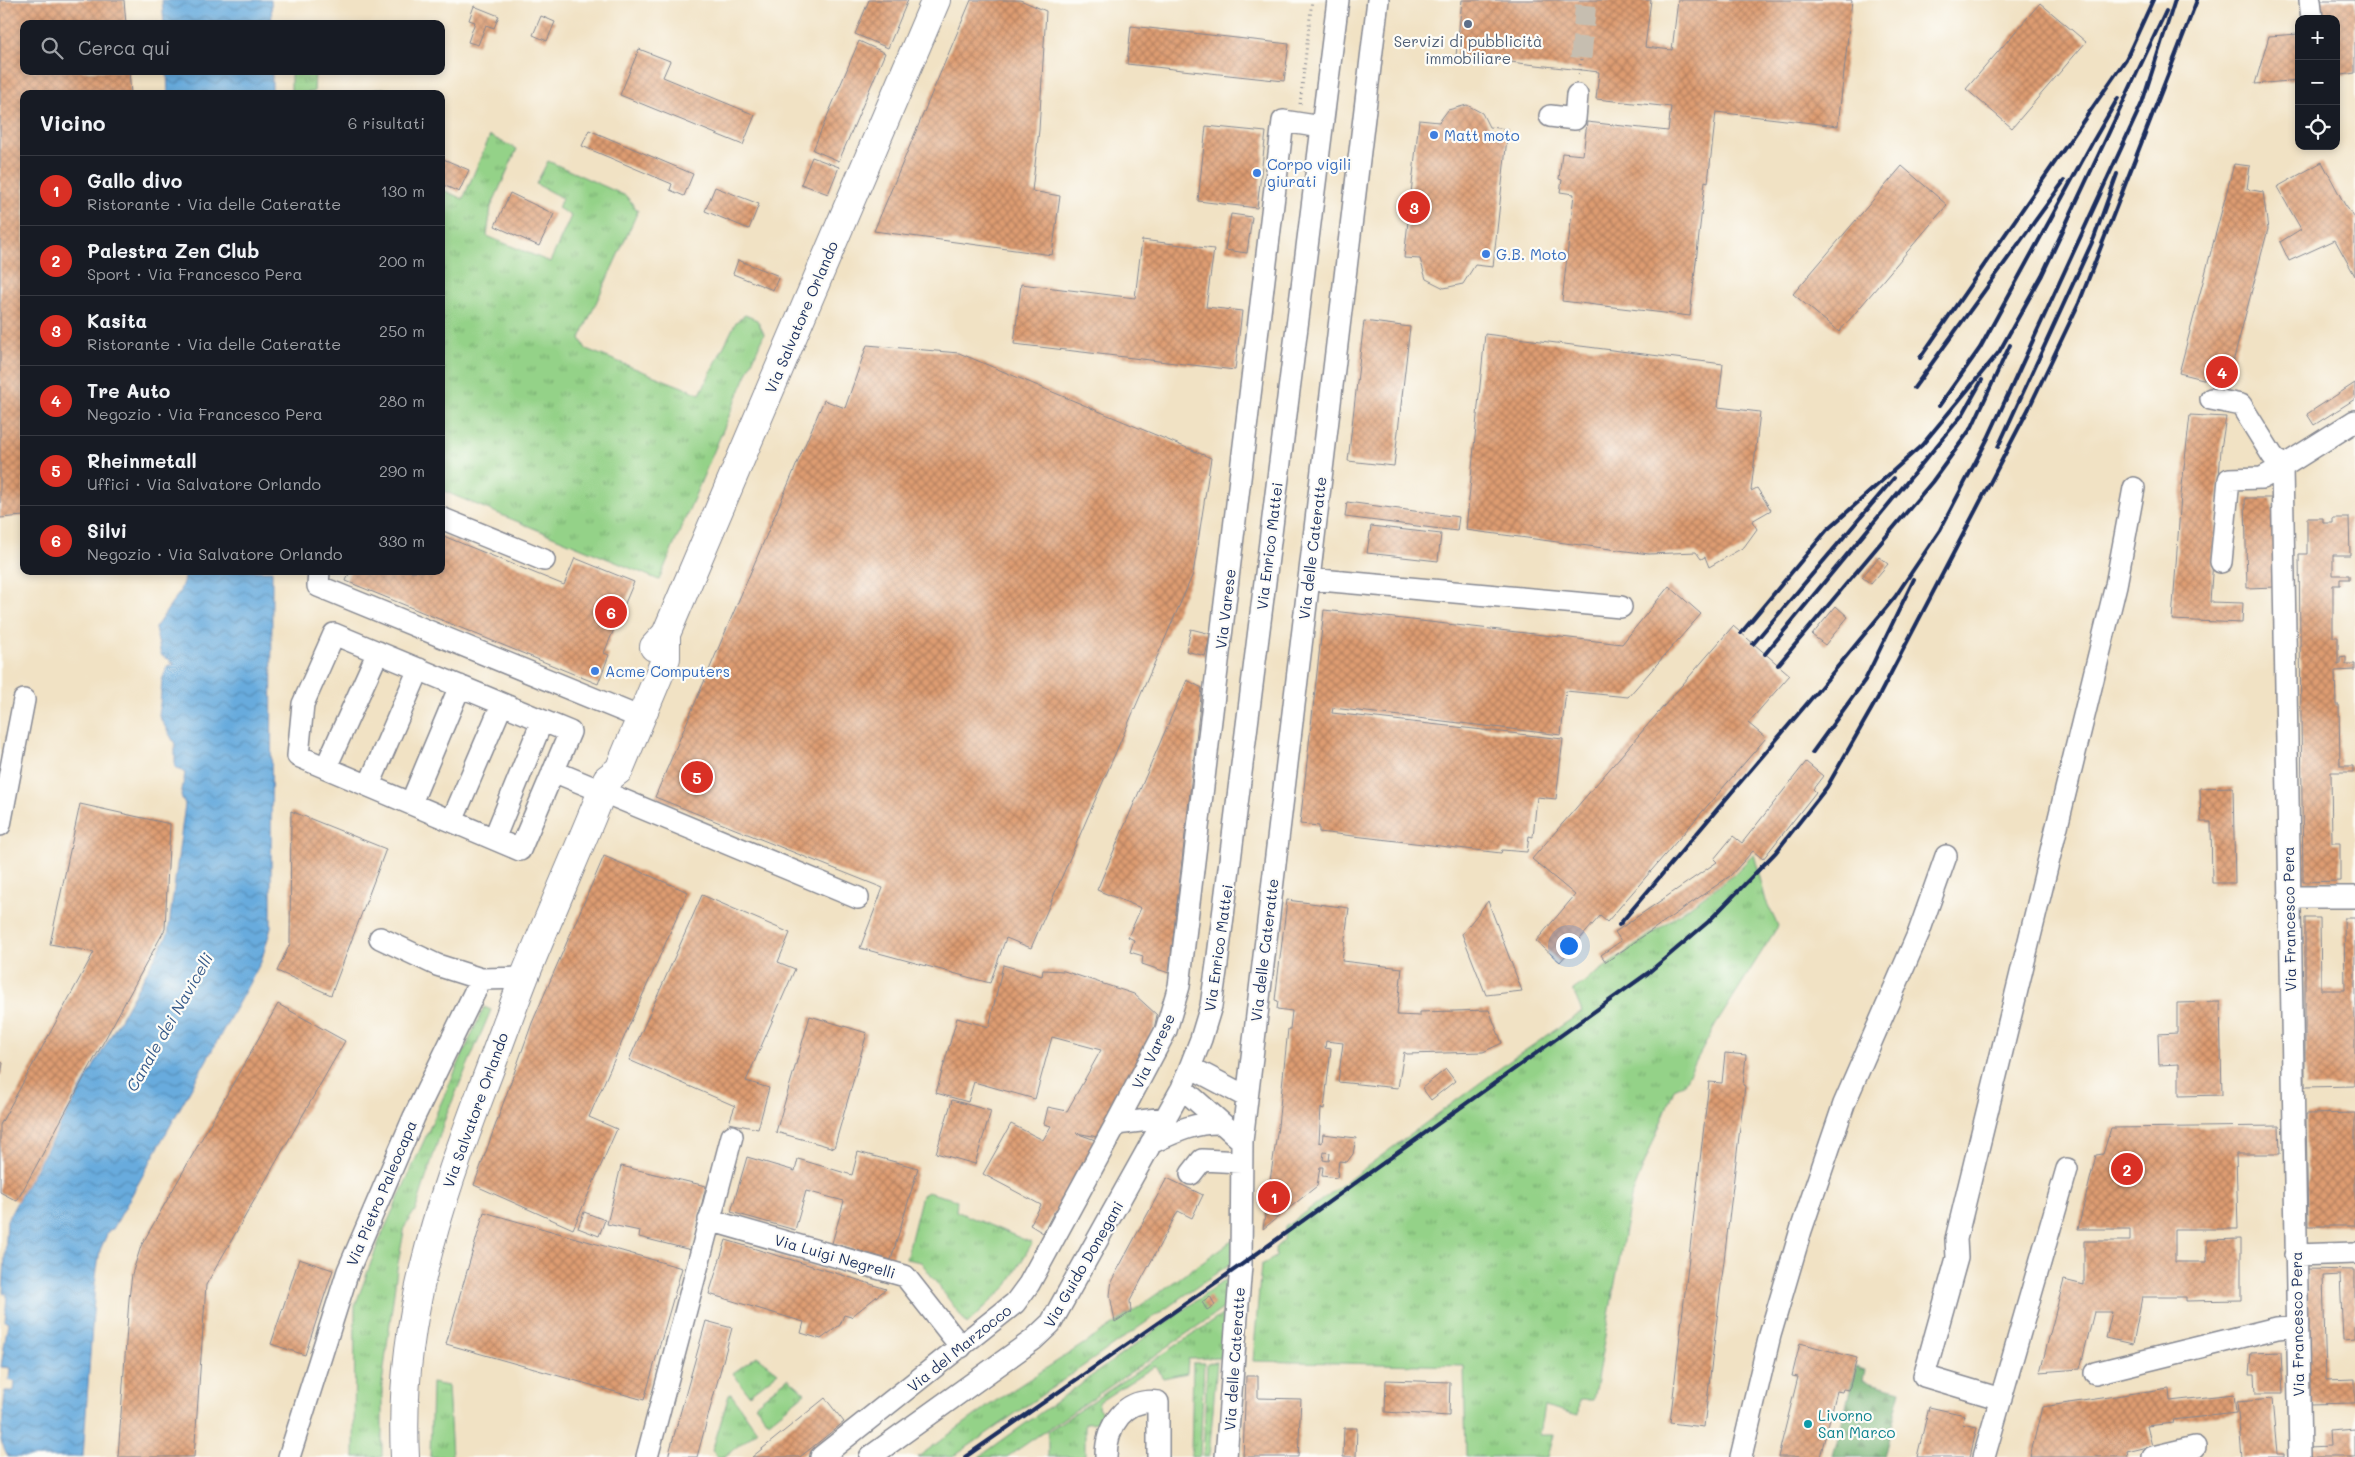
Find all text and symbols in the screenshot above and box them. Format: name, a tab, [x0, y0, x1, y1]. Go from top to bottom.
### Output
map controls	[2295, 15, 2340, 150]
button: +	[2295, 15, 2340, 60]
marker: Servizi di pubblicità immobiliare	[1462, 18, 1474, 30]
search box	[20, 20, 445, 75]
place label: Servizi di pubblicità immobiliare	[1394, 31, 1542, 68]
icon: search	[38, 34, 66, 62]
text: Cerca qui	[78, 35, 170, 60]
button: −	[2295, 60, 2340, 105]
button: locate	[2295, 105, 2340, 150]
text: Vicino	[40, 109, 105, 136]
text: 6 risultati	[348, 112, 425, 133]
place label: Matt moto	[1444, 125, 1520, 145]
marker: Matt moto	[1428, 129, 1440, 141]
place label: Corpo vigili giurati	[1267, 154, 1351, 191]
marker: Corpo vigili giurati	[1251, 167, 1263, 179]
text: Gallo divo	[87, 168, 182, 193]
text: 1	[52, 180, 60, 201]
text: 130 m	[381, 180, 425, 201]
pin: 3	[1398, 188, 1430, 226]
text: Ristorante · Via delle Cateratte	[87, 193, 341, 214]
text: Palestra Zen Club	[87, 238, 259, 263]
street label: Via Salvatore Orlando	[760, 238, 842, 396]
place label: G.B. Moto	[1496, 244, 1567, 264]
marker: G.B. Moto	[1480, 248, 1492, 260]
text: 2	[52, 250, 60, 271]
text: 200 m	[378, 250, 425, 271]
text: Sport · Via Francesco Pera	[87, 263, 303, 284]
text: Kasita	[87, 308, 147, 333]
text: 3	[51, 320, 61, 341]
text: 250 m	[379, 320, 425, 341]
text: Ristorante · Via delle Cateratte	[87, 333, 341, 354]
pin: 4	[2206, 353, 2238, 391]
text: Tre Auto	[87, 378, 170, 403]
text: 4	[51, 390, 61, 411]
text: 280 m	[379, 390, 425, 411]
text: Negozio · Via Francesco Pera	[87, 403, 323, 424]
text: Rheinmetall	[87, 448, 197, 473]
text: 5	[51, 460, 61, 481]
text: 290 m	[379, 460, 425, 481]
text: Uffici · Via Salvatore Orlando	[87, 473, 321, 494]
street label: Via delle Cateratte	[1293, 475, 1331, 621]
street label: Via Enrico Mattei	[1251, 481, 1287, 611]
text: Silvi	[87, 518, 127, 543]
text: 6	[51, 530, 61, 551]
text: 330 m	[379, 530, 425, 551]
text: Negozio · Via Salvatore Orlando	[87, 543, 342, 564]
street label: Via Varese	[1210, 568, 1240, 650]
pin: 6	[595, 593, 627, 631]
place label: Acme Computers	[605, 661, 730, 681]
marker: Acme Computers	[589, 665, 601, 677]
pin: 5	[681, 758, 713, 796]
street label: Via Francesco Pera	[2278, 846, 2300, 992]
street label: Via delle Cateratte	[1245, 877, 1283, 1023]
street label: Via Enrico Mattei	[1199, 883, 1237, 1013]
your location	[1556, 933, 1582, 959]
water label: Canale dei Navicelli	[121, 949, 217, 1095]
street label: Via Varese	[1127, 1010, 1179, 1092]
street label: Via Salvatore Orlando	[438, 1030, 512, 1190]
street label: Via Pietro Paleocapa	[341, 1117, 421, 1269]
pin: 2	[2111, 1150, 2143, 1188]
pin: 1	[1258, 1178, 1290, 1216]
street label: Via Guido Donegani	[1039, 1197, 1127, 1331]
street label: Via Luigi Negrelli	[772, 1229, 898, 1283]
street label: Via Francesco Pera	[2286, 1251, 2308, 1397]
street label: Via delle Cateratte	[1219, 1286, 1249, 1432]
street label: Via del Marzocco	[903, 1300, 1015, 1396]
place label: Livorno San Marco	[1818, 1405, 1896, 1442]
marker: Livorno San Marco	[1802, 1418, 1814, 1430]

